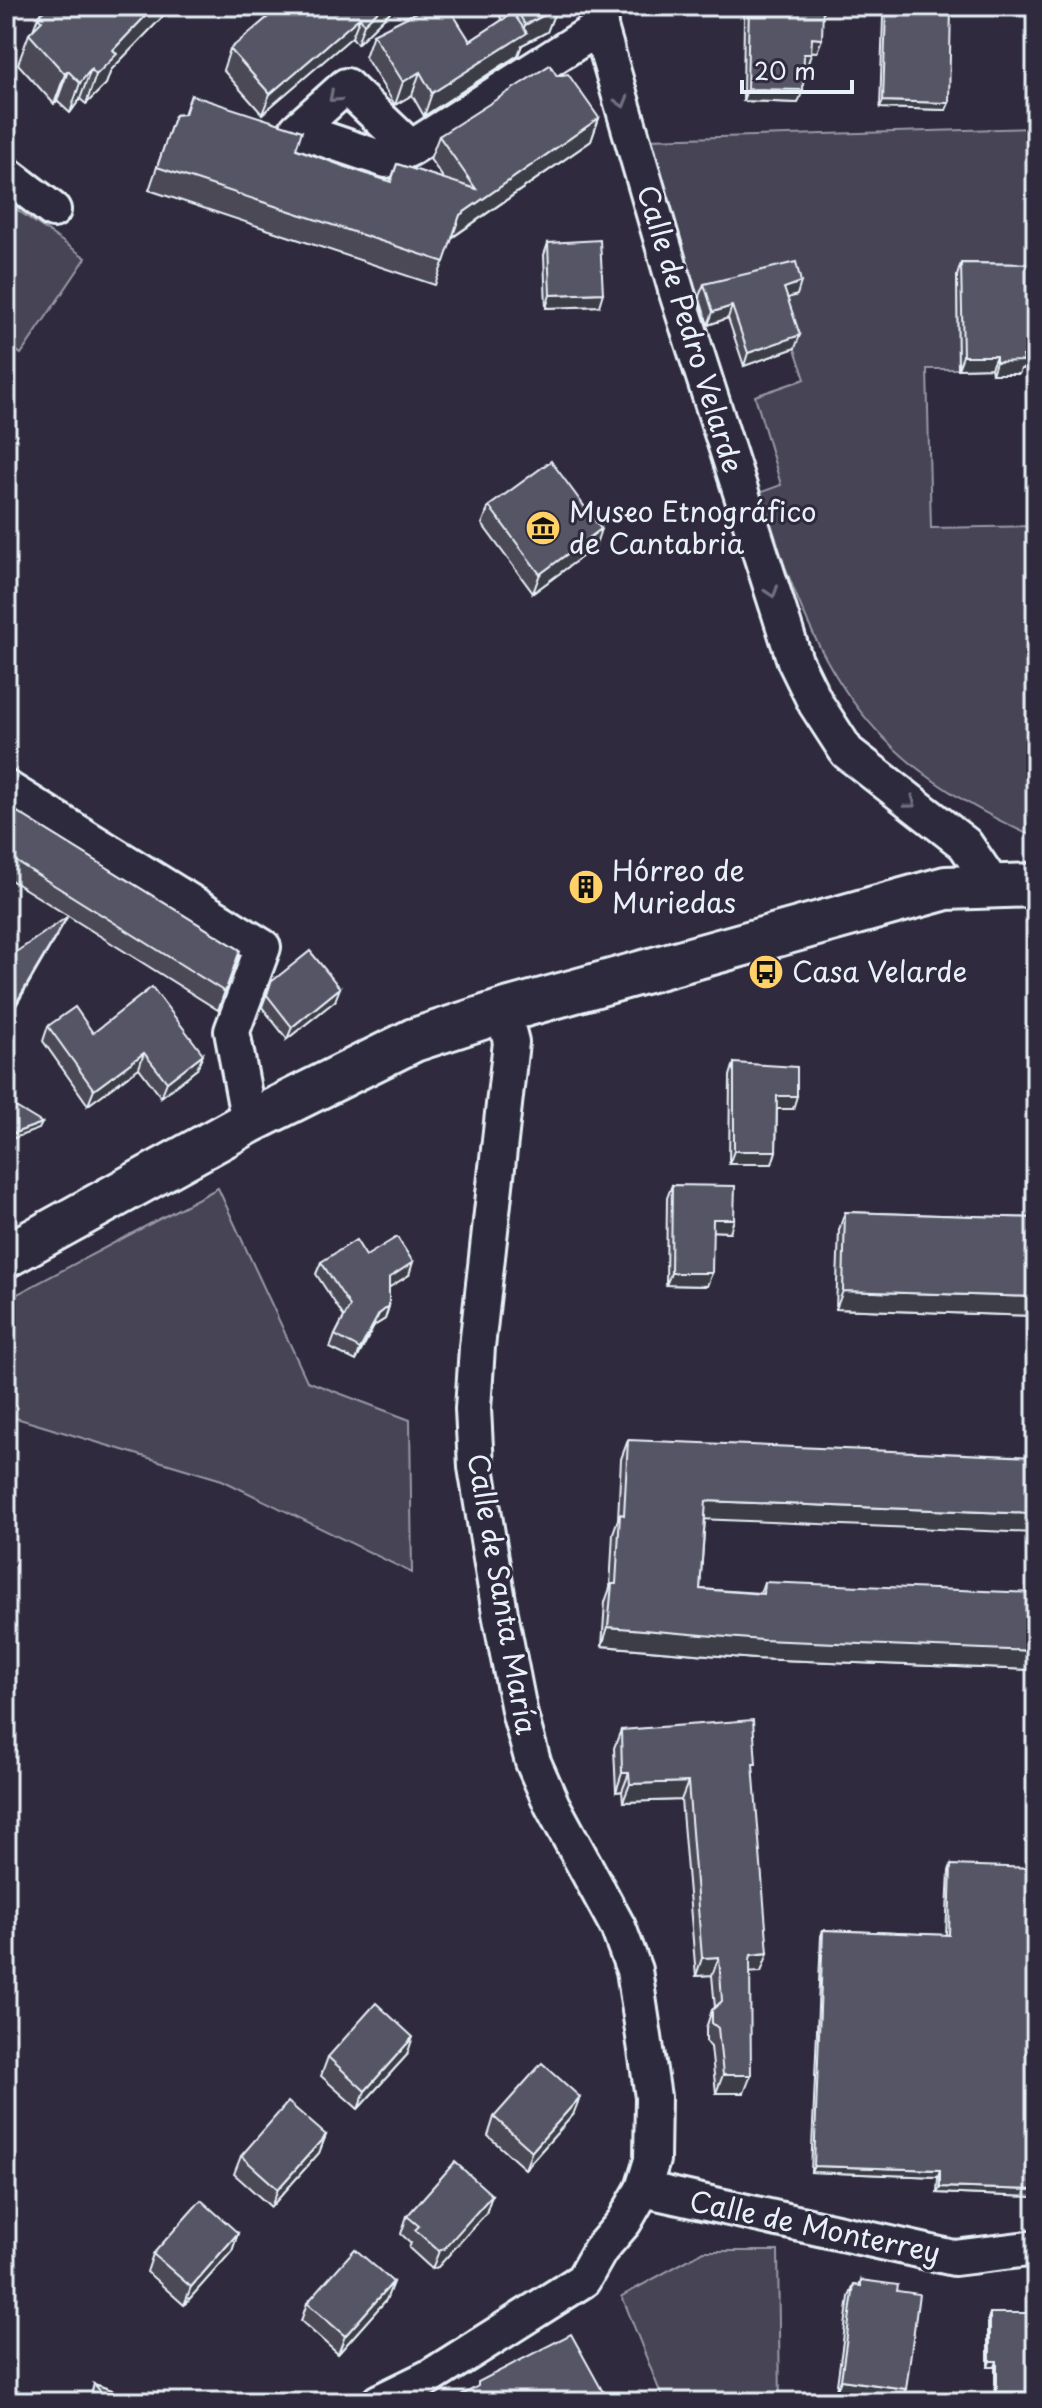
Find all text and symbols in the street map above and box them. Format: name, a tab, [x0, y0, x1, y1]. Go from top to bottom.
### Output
scale bar	[742, 44, 852, 94]
text: 20 m	[754, 52, 816, 88]
one-way arrow	[329, 87, 343, 102]
one-way arrow	[613, 95, 629, 109]
street label: Calle de Pedro Velarde	[627, 179, 756, 478]
place label: Museo Etnográfico de Cantabria	[569, 489, 817, 564]
museum icon: Museo Etnográfico de Cantabria	[524, 509, 562, 547]
one-way arrow	[763, 584, 779, 598]
one-way arrow	[902, 794, 917, 808]
place label: Hórreo de Muriedas	[612, 848, 745, 923]
building icon: Hórreo de Muriedas	[567, 868, 605, 906]
place label: Casa Velarde	[792, 949, 967, 992]
bus stop icon: Casa Velarde	[747, 953, 785, 991]
street label: Calle de Santa María	[458, 1450, 549, 1738]
street label: Calle de Monterrey	[686, 2178, 945, 2273]

